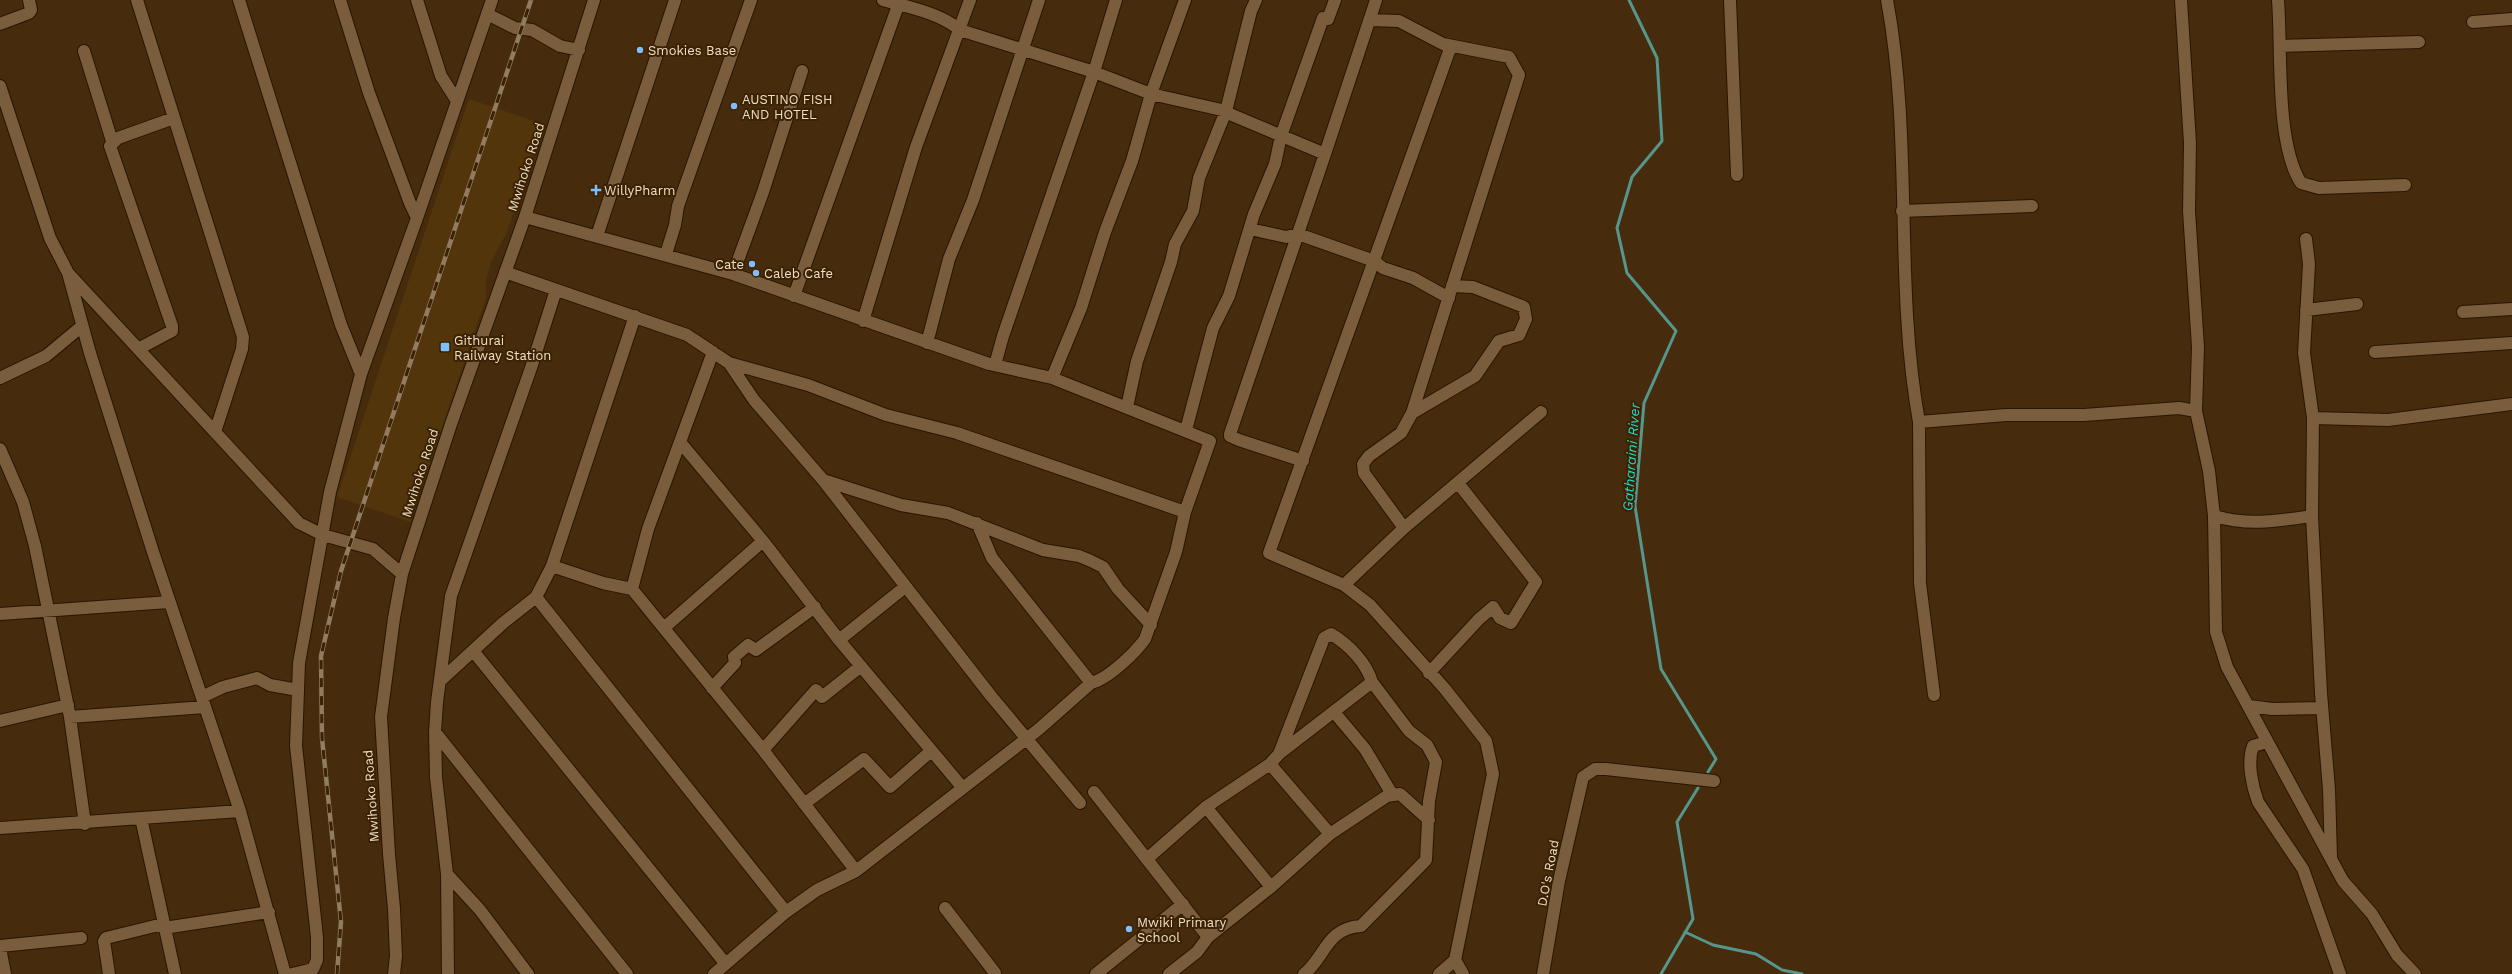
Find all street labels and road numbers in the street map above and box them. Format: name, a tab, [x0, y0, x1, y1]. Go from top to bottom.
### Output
street label: Mwihoko Road	[505, 121, 547, 213]
street label: Mwihoko Road	[399, 427, 441, 519]
street label: Mwihoko Road	[360, 749, 382, 843]
street label: D.O's Road	[1534, 838, 1562, 908]

